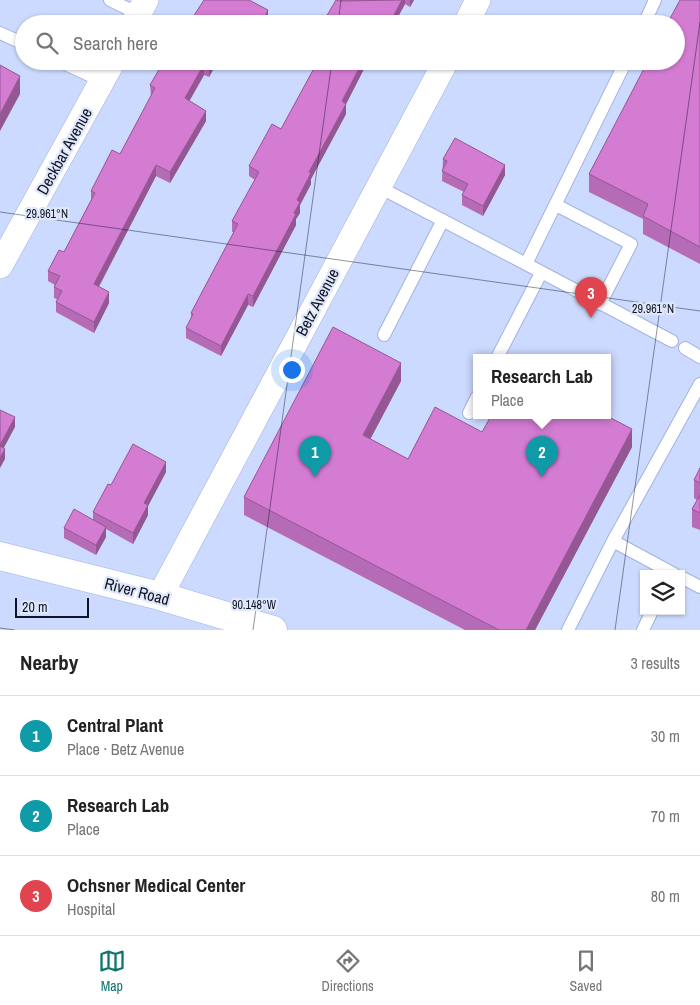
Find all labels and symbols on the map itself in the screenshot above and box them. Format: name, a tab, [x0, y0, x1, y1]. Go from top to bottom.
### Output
street label: Deckbar Avenue	[31, 104, 97, 198]
text: 29.961°N	[26, 206, 68, 222]
street label: Betz Avenue	[290, 264, 344, 340]
pin: 3	[575, 277, 607, 318]
text: 29.961°N	[632, 301, 674, 317]
your location	[279, 357, 305, 383]
pin: 1	[299, 436, 331, 477]
pin: 2	[526, 436, 558, 477]
street label: River Road	[102, 572, 172, 610]
scale bar	[15, 595, 89, 618]
text: 90.148°W	[232, 597, 277, 613]

